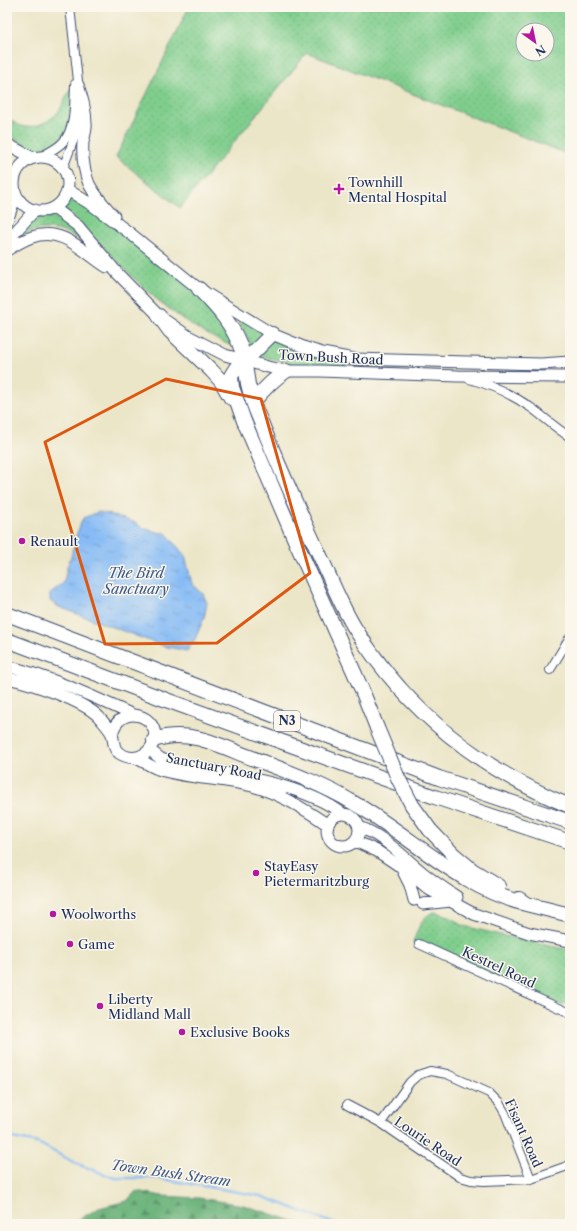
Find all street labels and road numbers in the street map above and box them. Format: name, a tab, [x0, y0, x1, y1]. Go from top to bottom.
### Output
street label: Town Bush Road	[278, 346, 384, 368]
road number: N3	[274, 711, 300, 731]
street label: Sanctuary Road	[165, 749, 263, 783]
street label: Kestrel Road	[460, 943, 538, 991]
street label: Fisant Road	[502, 1096, 546, 1170]
street label: Lourie Road	[392, 1113, 464, 1169]

